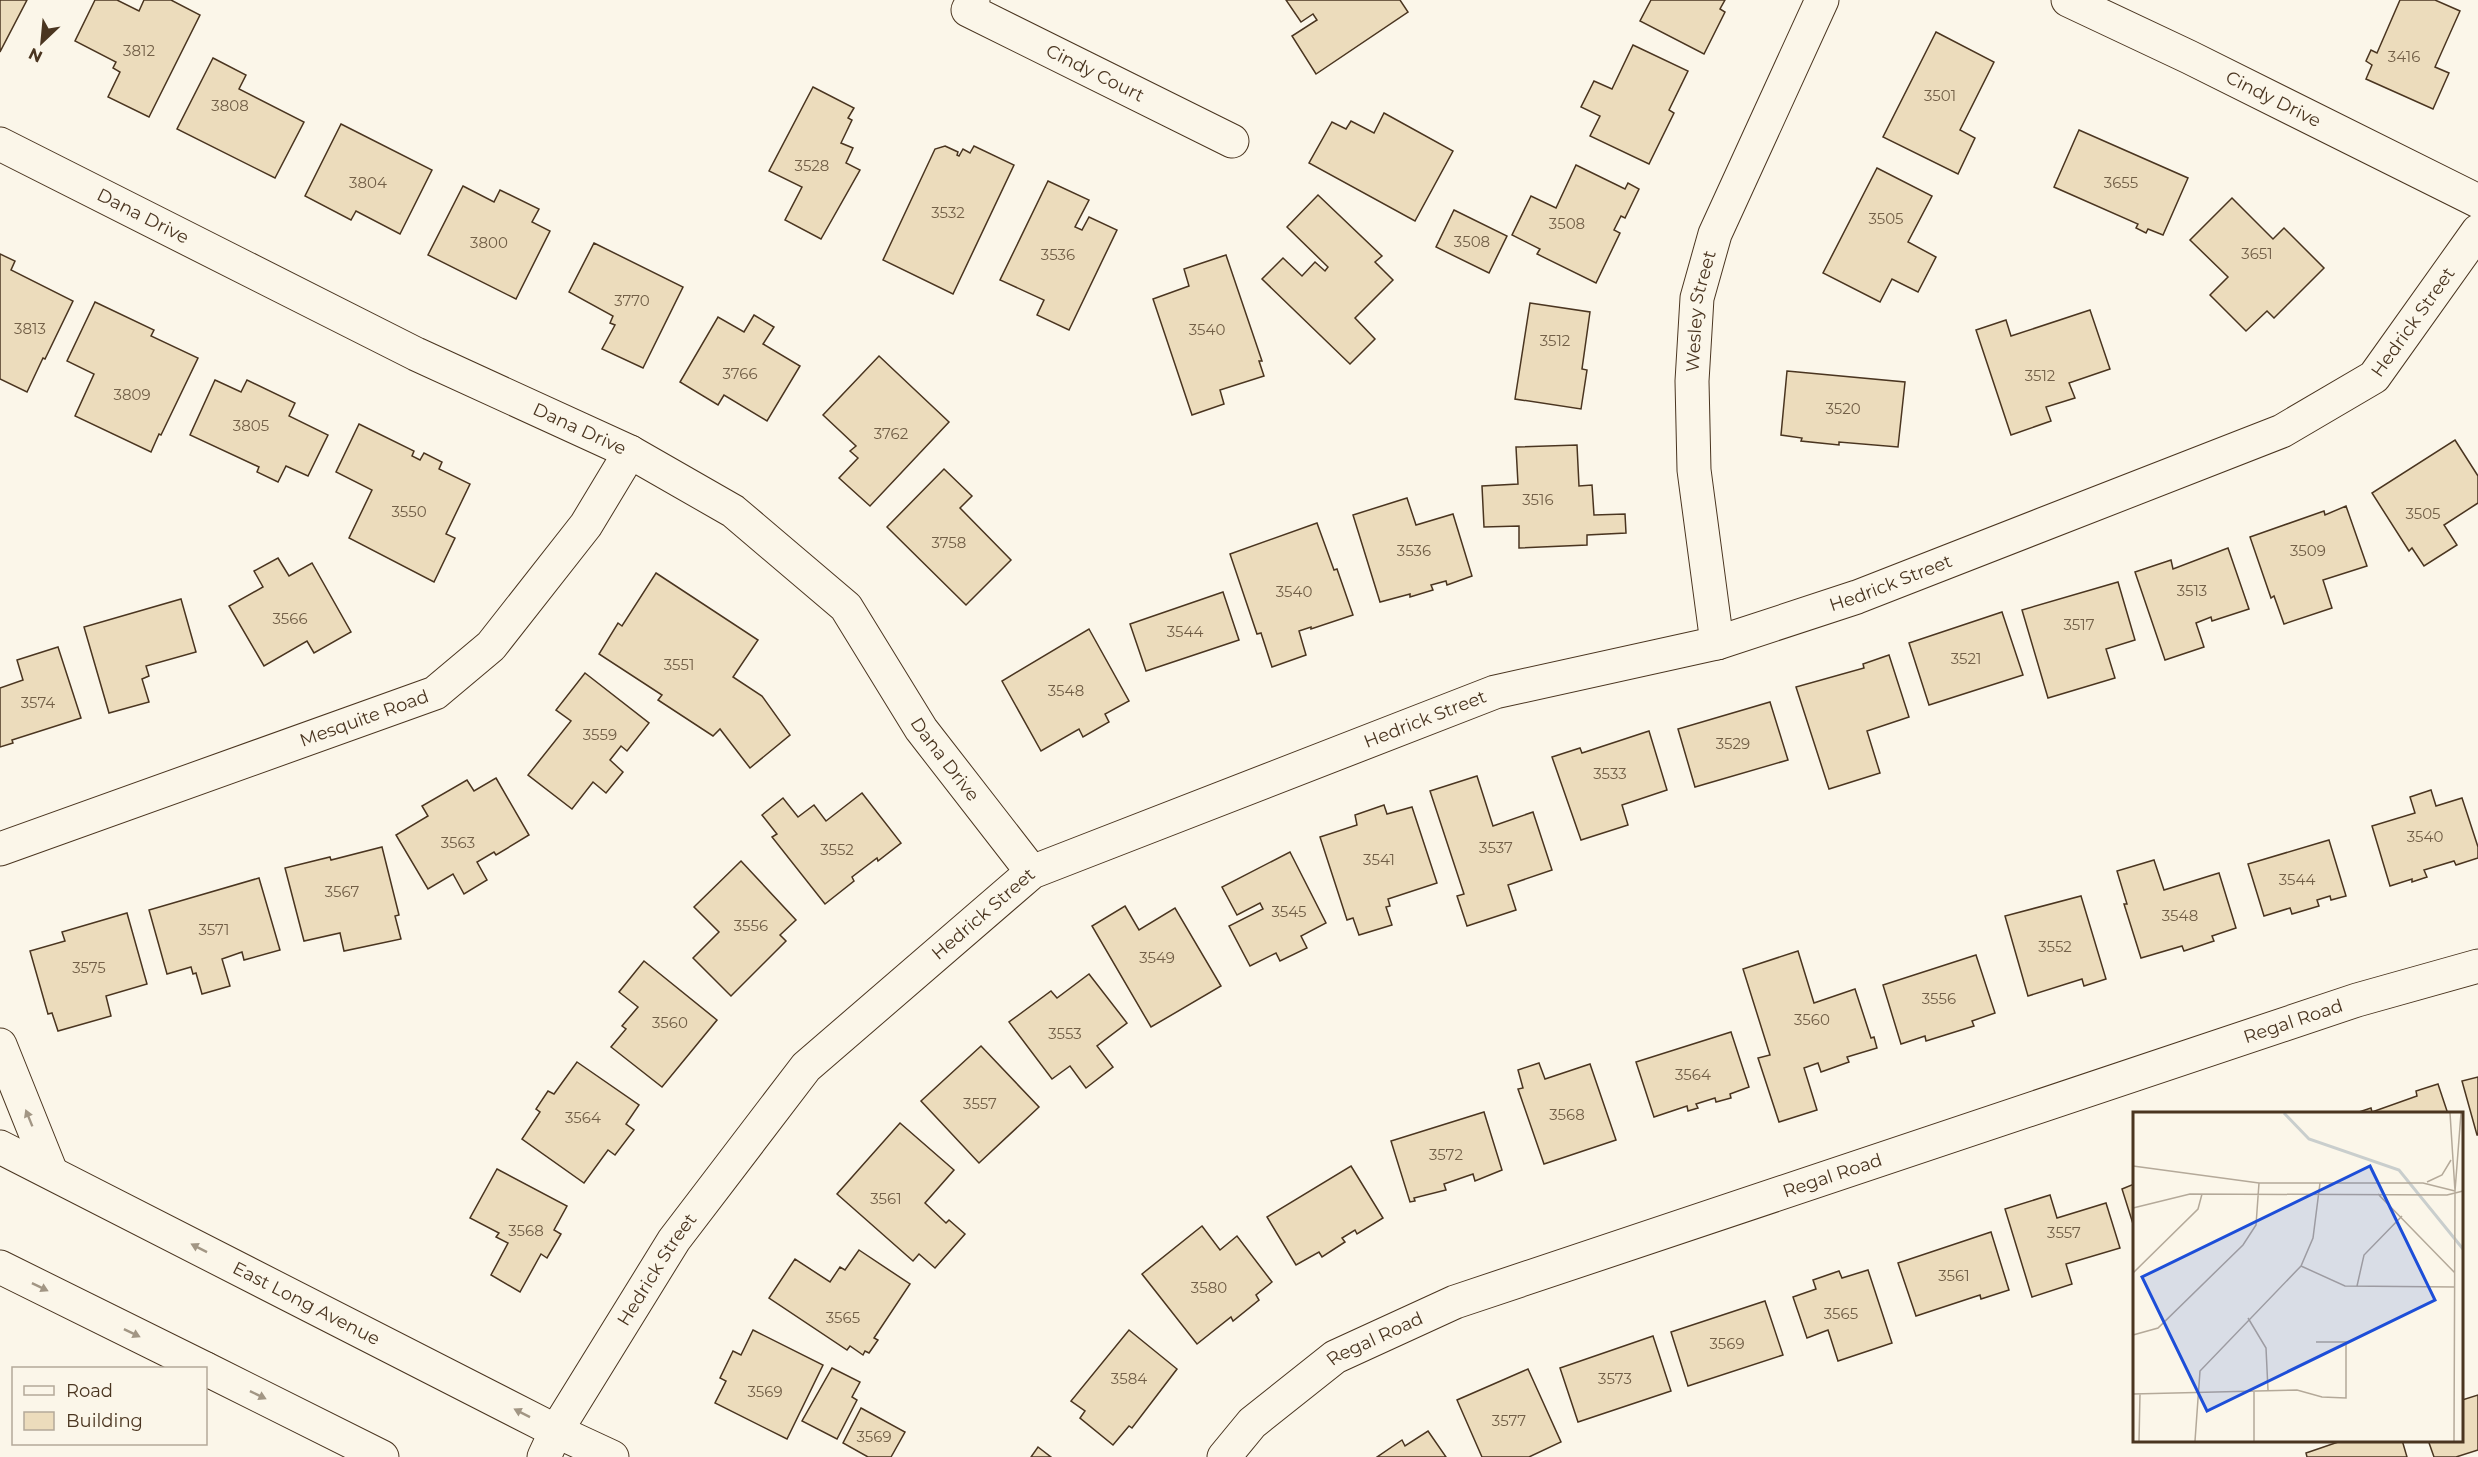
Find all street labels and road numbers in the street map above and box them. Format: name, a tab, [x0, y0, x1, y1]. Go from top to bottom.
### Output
street label: Cindy Court	[1042, 39, 1148, 107]
street label: Cindy Drive	[2222, 66, 2325, 132]
street label: Dana Drive	[93, 184, 193, 249]
street label: Wesley Street	[1682, 248, 1721, 373]
street label: Hedrick Street	[2367, 263, 2460, 381]
street label: Dana Drive	[530, 398, 630, 460]
street label: Hedrick Street	[1826, 550, 1955, 616]
street label: Mesquite Road	[297, 685, 432, 752]
street label: Hedrick Street	[1361, 685, 1489, 753]
street label: Dana Drive	[906, 713, 984, 806]
street label: Hedrick Street	[927, 863, 1040, 965]
street label: Regal Road	[2241, 995, 2346, 1048]
street label: Regal Road	[1780, 1149, 1885, 1203]
street label: Hedrick Street	[613, 1209, 701, 1330]
street label: East Long Avenue	[229, 1257, 384, 1350]
street label: Regal Road	[1322, 1307, 1427, 1370]

